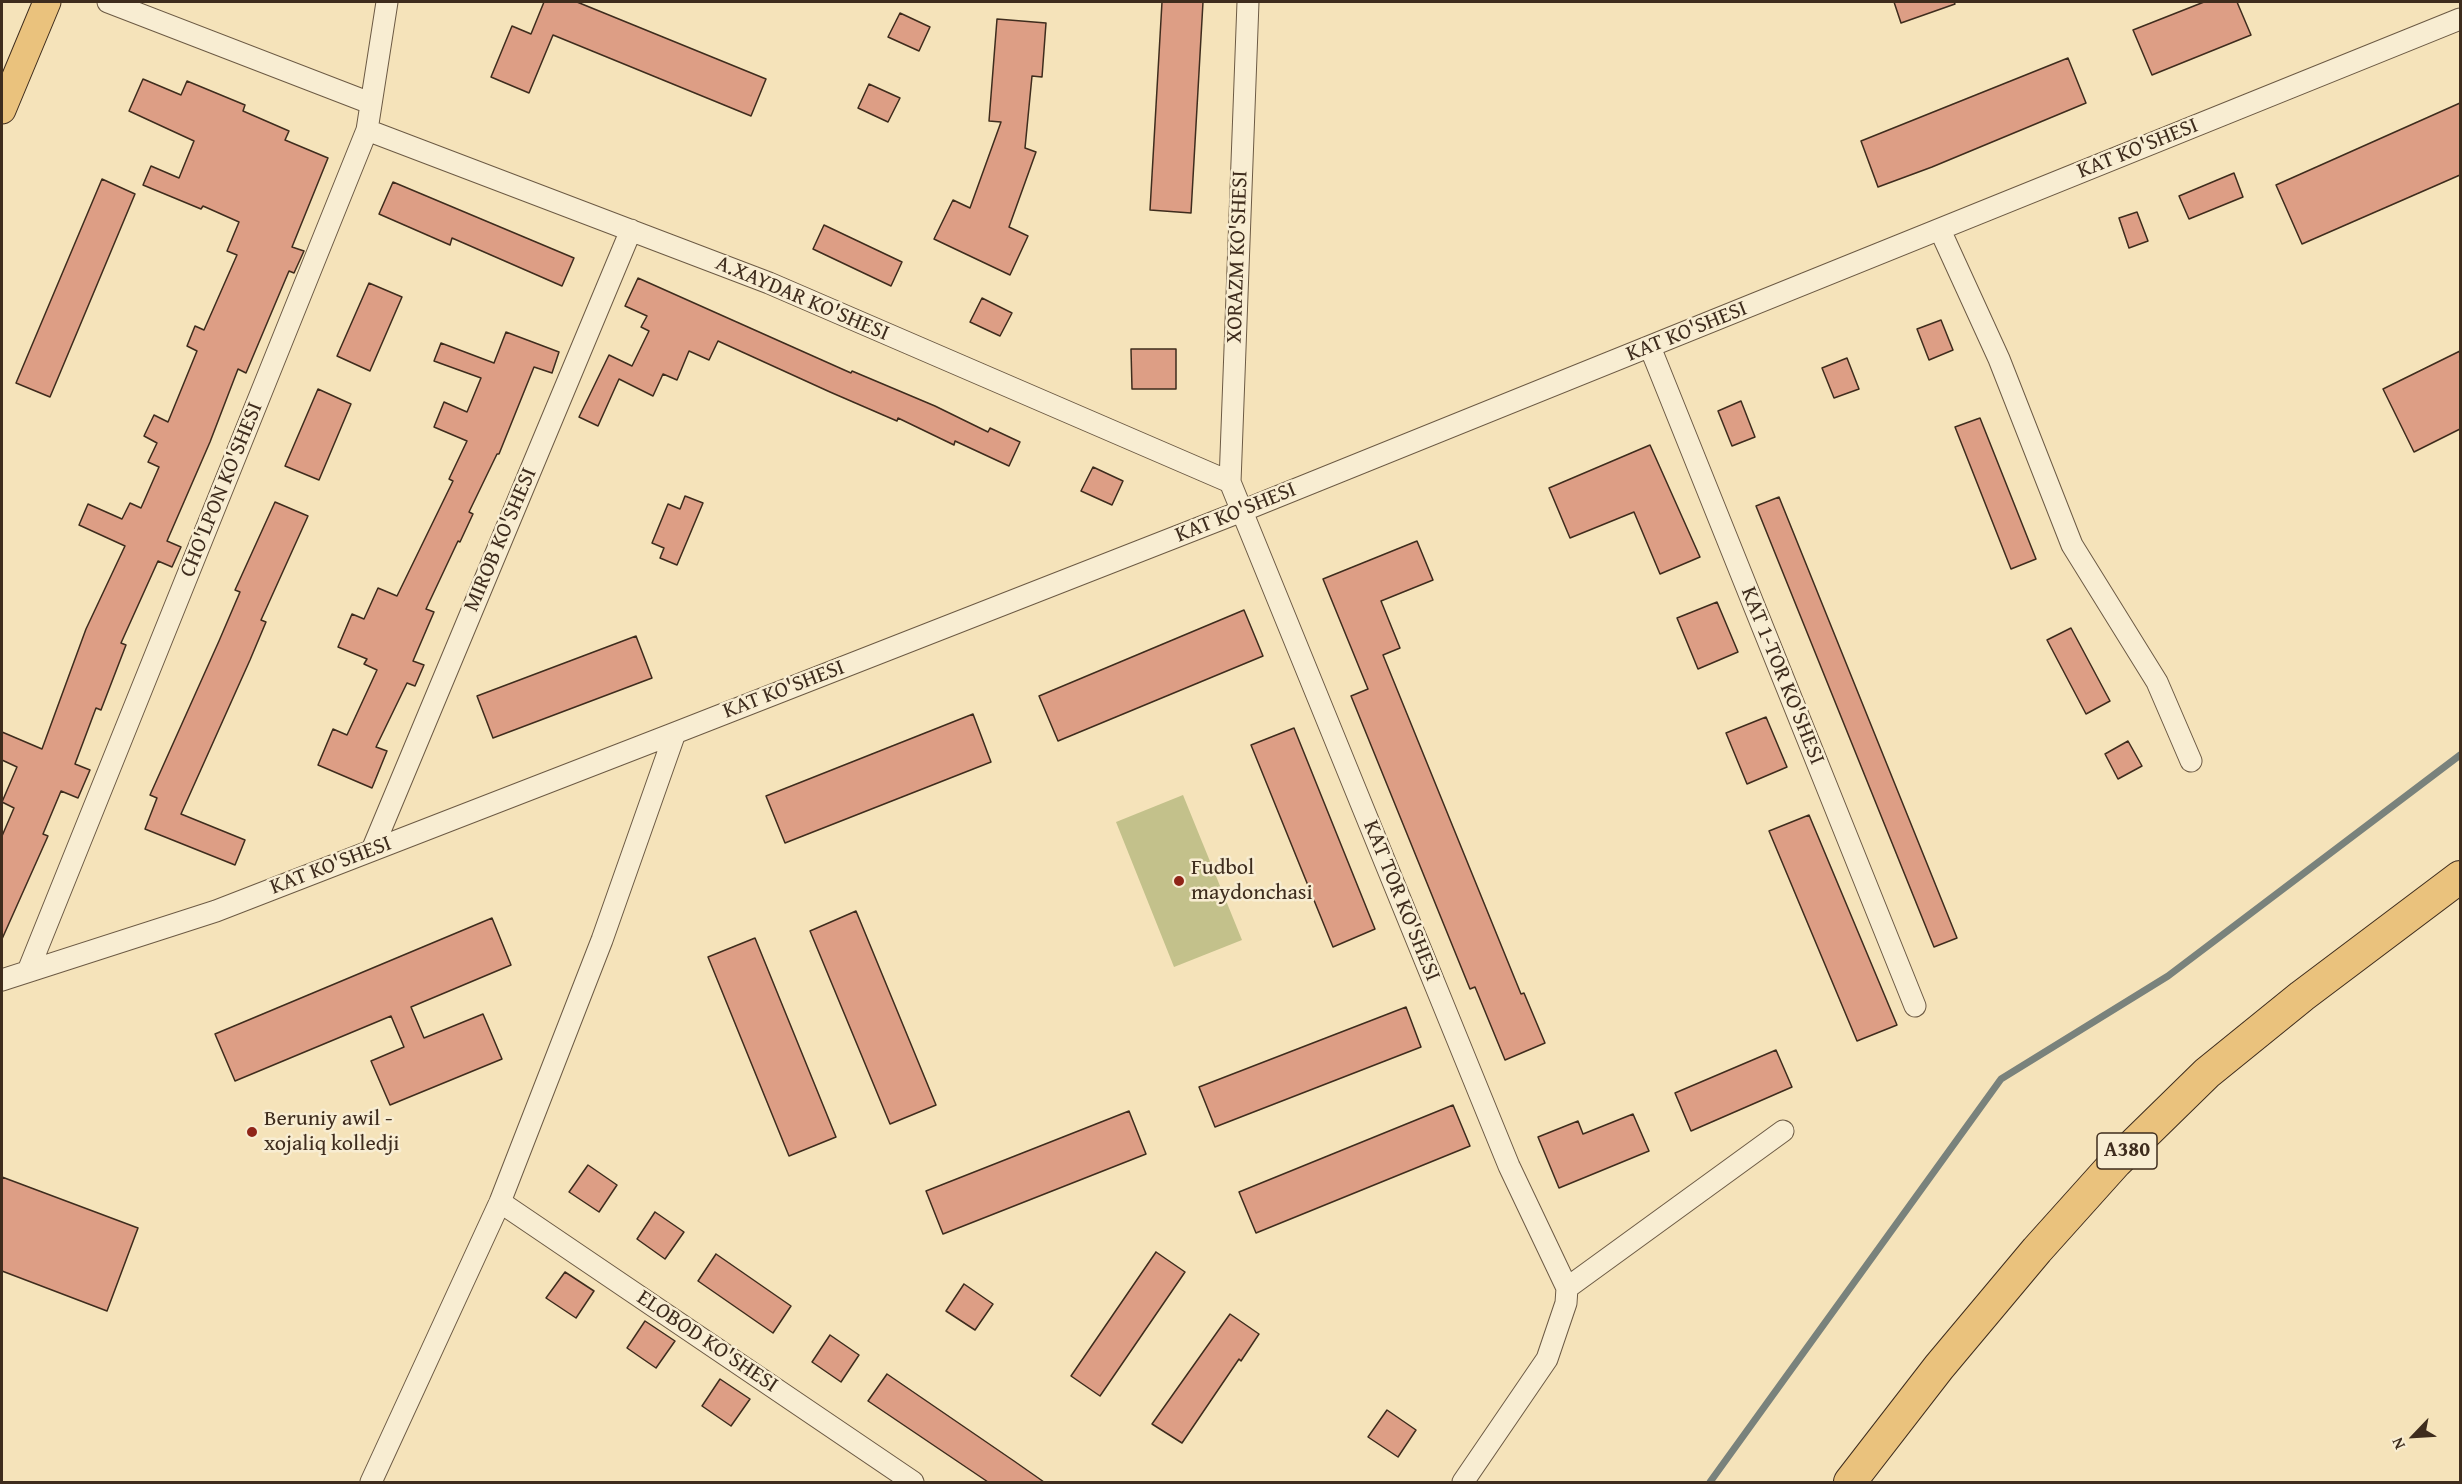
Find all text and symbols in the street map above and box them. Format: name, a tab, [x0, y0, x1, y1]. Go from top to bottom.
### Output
street label: KAT KO'SHESI	[2074, 113, 2202, 185]
street label: XORAZM KO'SHESI	[1222, 170, 1254, 344]
street label: A.XAYDAR KO'SHESI	[711, 251, 893, 347]
street label: KAT KO'SHESI	[1623, 296, 1751, 368]
street label: CHO'LPON KO'SHESI	[175, 399, 269, 581]
street label: MIROB KO'SHESI	[459, 464, 543, 616]
street label: KAT KO'SHESI	[1172, 477, 1300, 549]
street label: KAT 1-TOR KO'SHESI	[1734, 583, 1830, 769]
street label: KAT KO'SHESI	[720, 655, 848, 725]
street label: KAT TOR KO'SHESI	[1357, 817, 1445, 985]
street label: KAT KO'SHESI	[267, 831, 395, 901]
place label: Fudbol maydonchasi	[1191, 855, 1313, 906]
marker: Fudbol maydonchasi	[1172, 874, 1186, 888]
place label: Beruniy awil - xojaliq kolledji	[264, 1106, 400, 1158]
marker: Beruniy awil - xojaliq kolledji	[245, 1125, 259, 1139]
road number: A380	[2097, 1133, 2157, 1169]
street label: ELOBOD KO'SHESI	[631, 1285, 783, 1399]
north arrow	[2384, 1406, 2444, 1466]
text: N	[2385, 1434, 2411, 1454]

